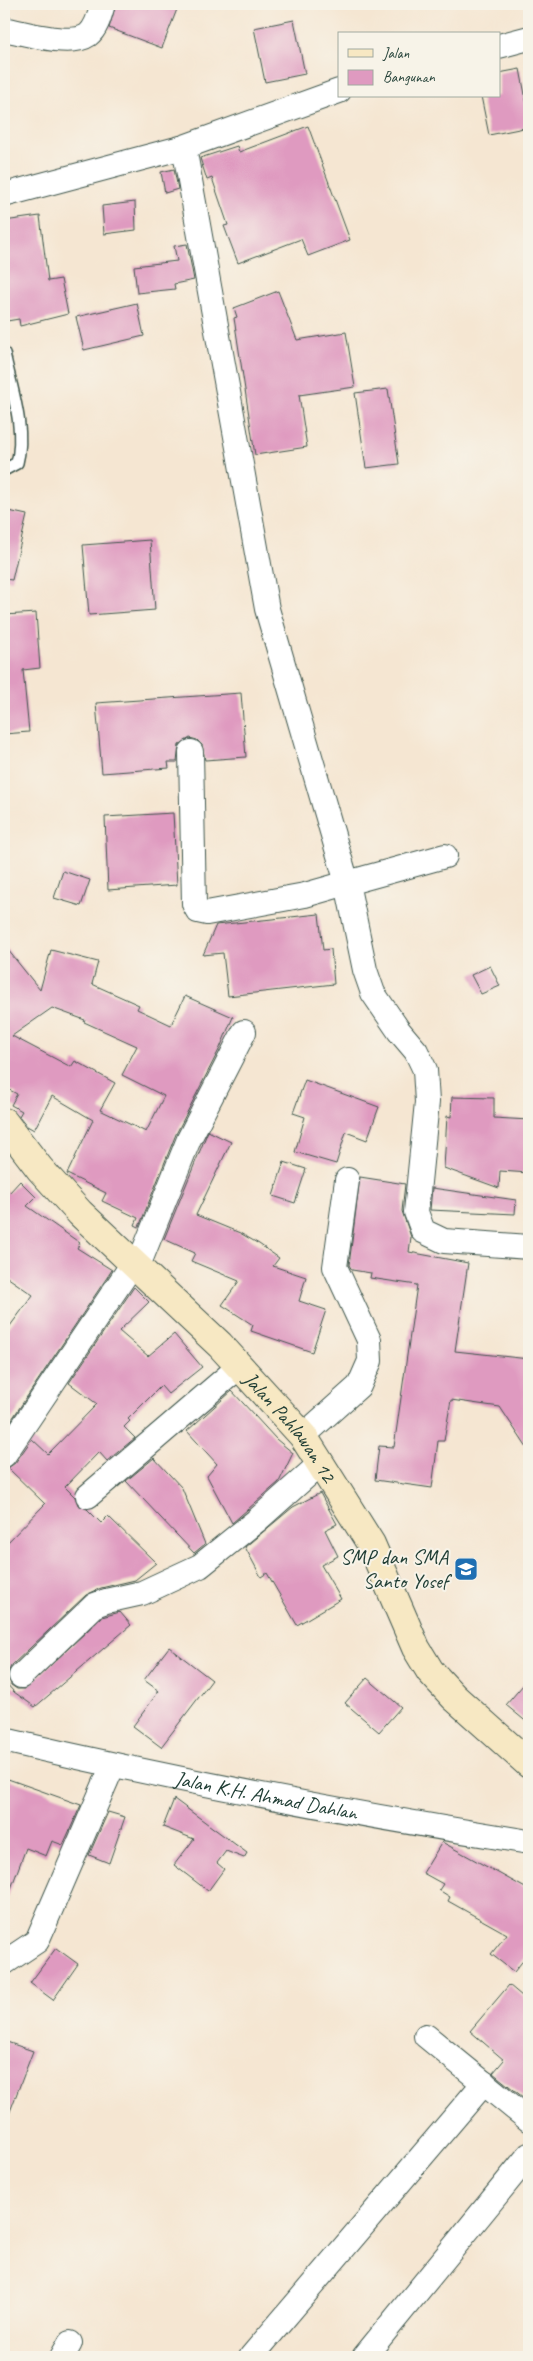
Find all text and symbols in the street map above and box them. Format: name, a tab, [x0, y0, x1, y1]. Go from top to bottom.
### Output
legend	[338, 32, 500, 98]
text: Jalan	[382, 44, 410, 63]
text: Bangunan	[383, 68, 436, 87]
street label: Jalan Pahlawan 12	[237, 1366, 343, 1488]
place label: SMP dan SMA Santo Yosef	[340, 1544, 453, 1594]
school or university icon: SMP dan SMA Santo Yosef	[453, 1556, 479, 1582]
street label: Jalan K.H. Ahmad Dahlan	[172, 1765, 361, 1826]

